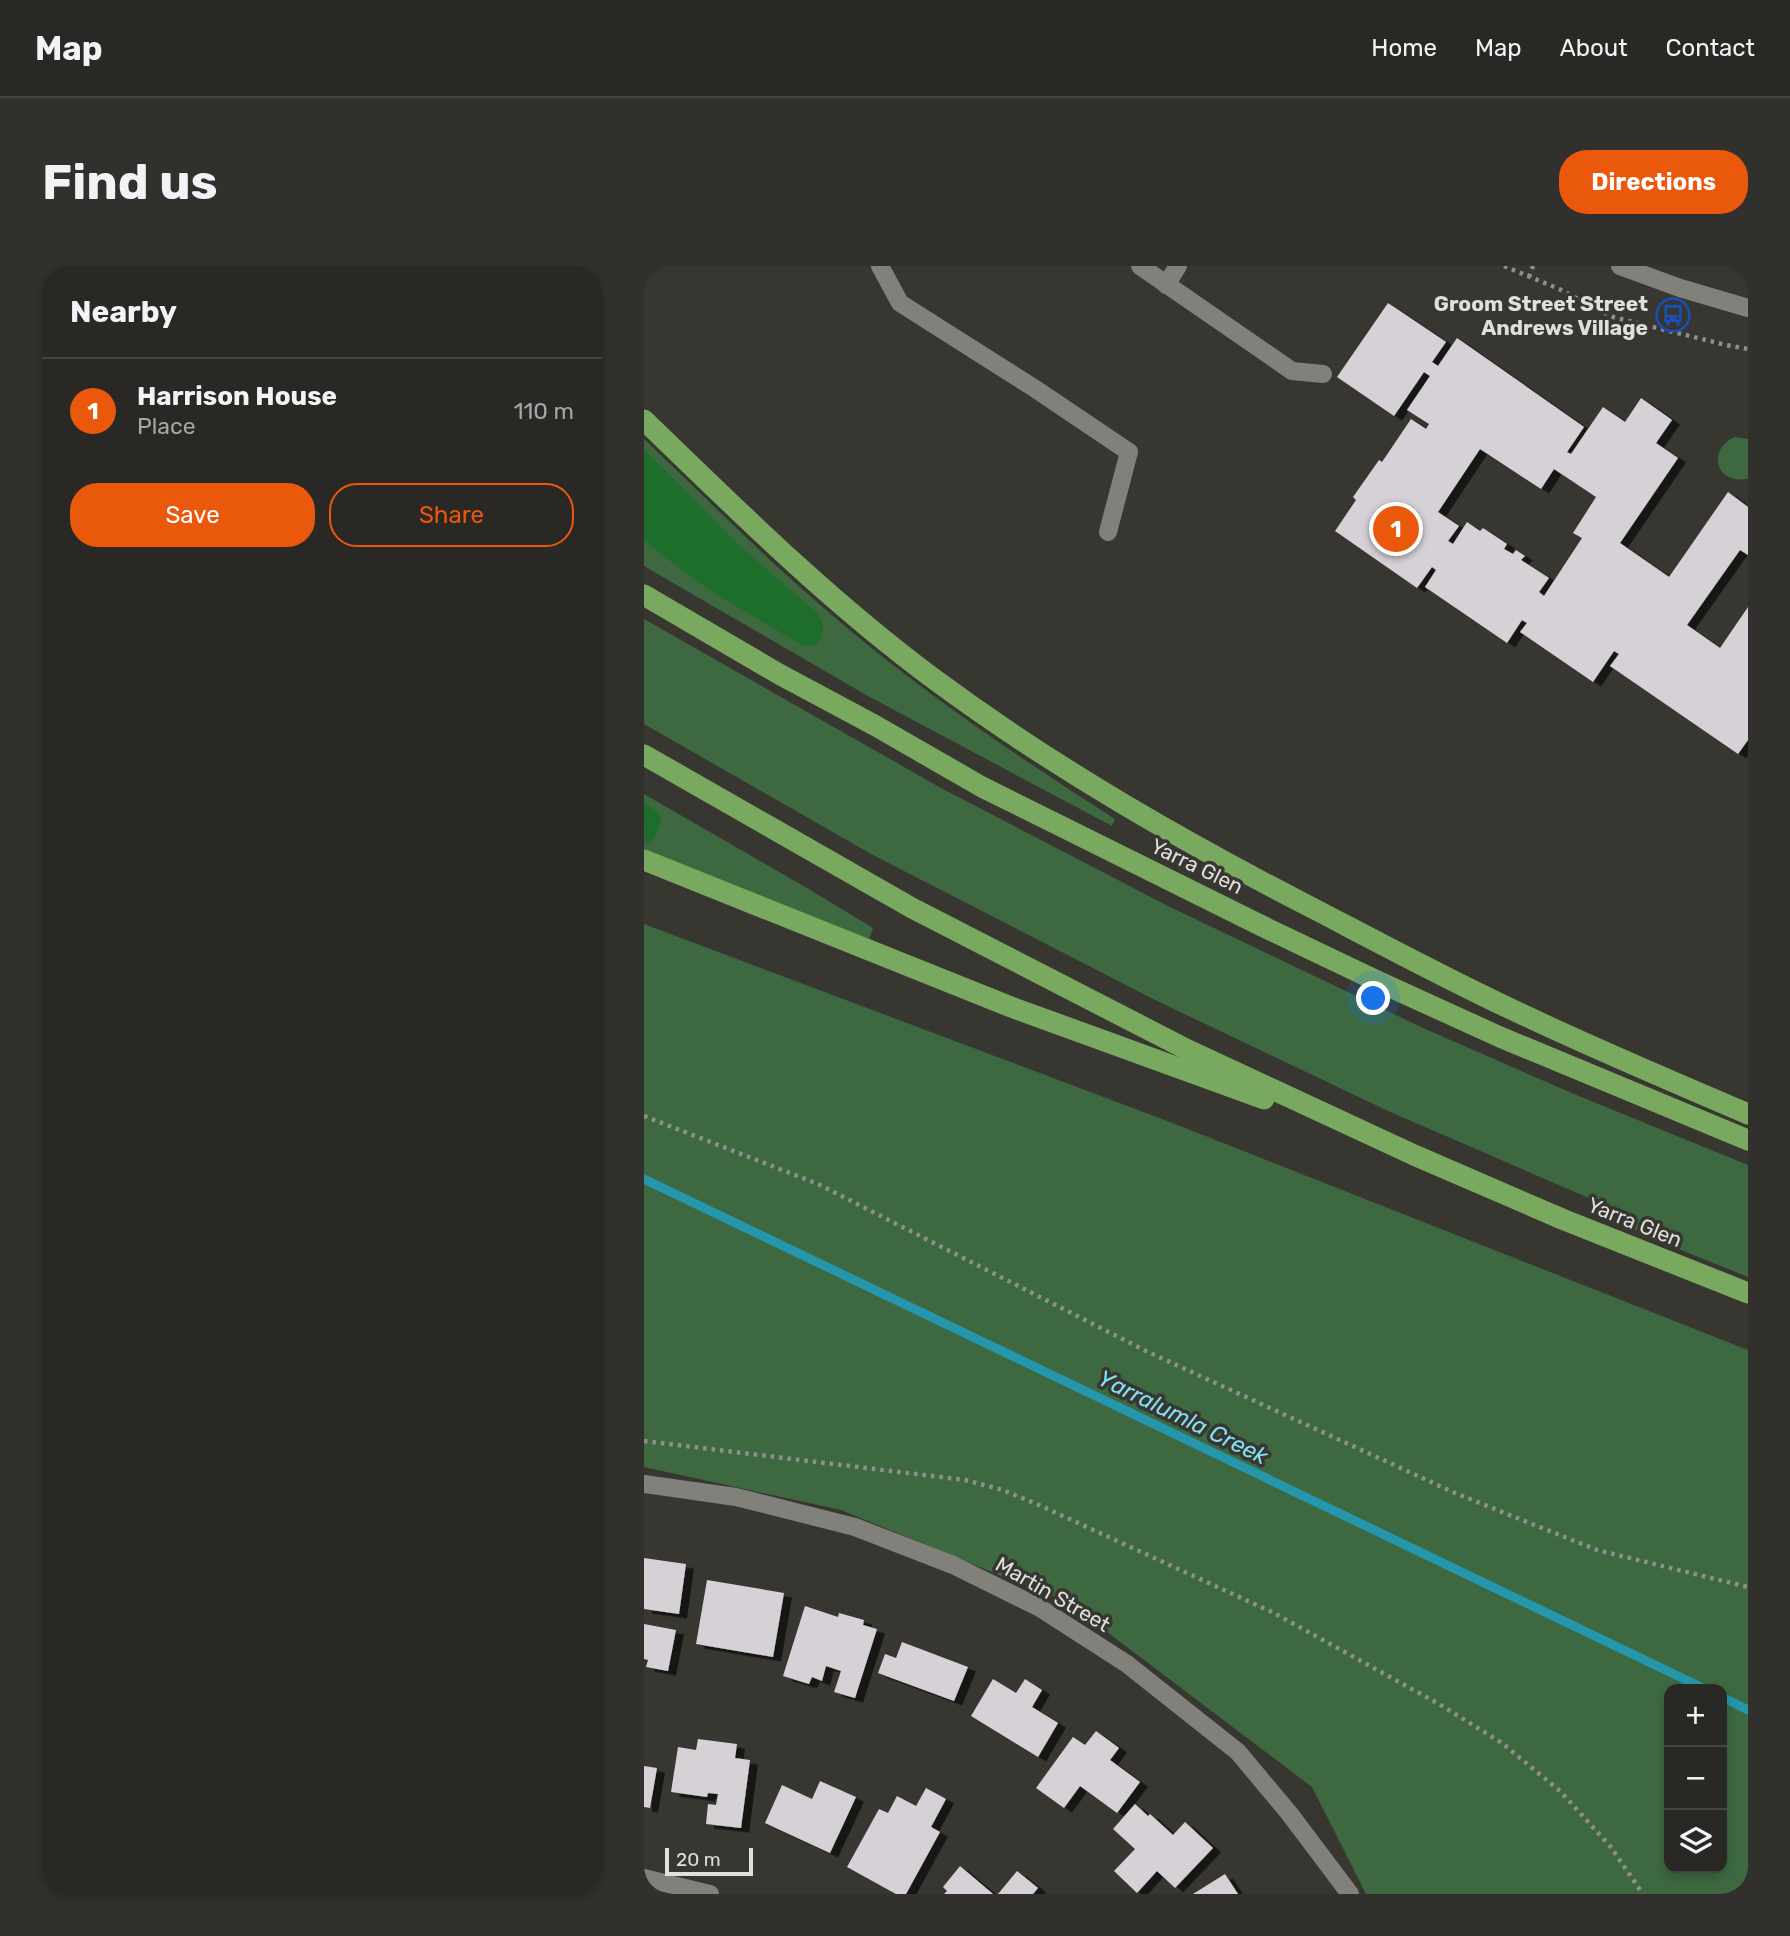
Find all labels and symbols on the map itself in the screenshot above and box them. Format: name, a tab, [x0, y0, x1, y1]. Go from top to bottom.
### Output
place label: Groom Street Street Andrews Village	[1434, 291, 1648, 340]
bus stop icon: Groom Street Street Andrews Village	[1654, 296, 1692, 334]
pin: 1	[1373, 503, 1419, 555]
street label: Yarra Glen	[1147, 833, 1247, 899]
your location	[1356, 981, 1390, 1015]
street label: Yarra Glen	[1584, 1192, 1686, 1252]
water label: Yarralumla Creek	[1093, 1364, 1274, 1471]
street label: Martin Street	[991, 1551, 1115, 1637]
scale bar	[665, 1845, 752, 1877]

